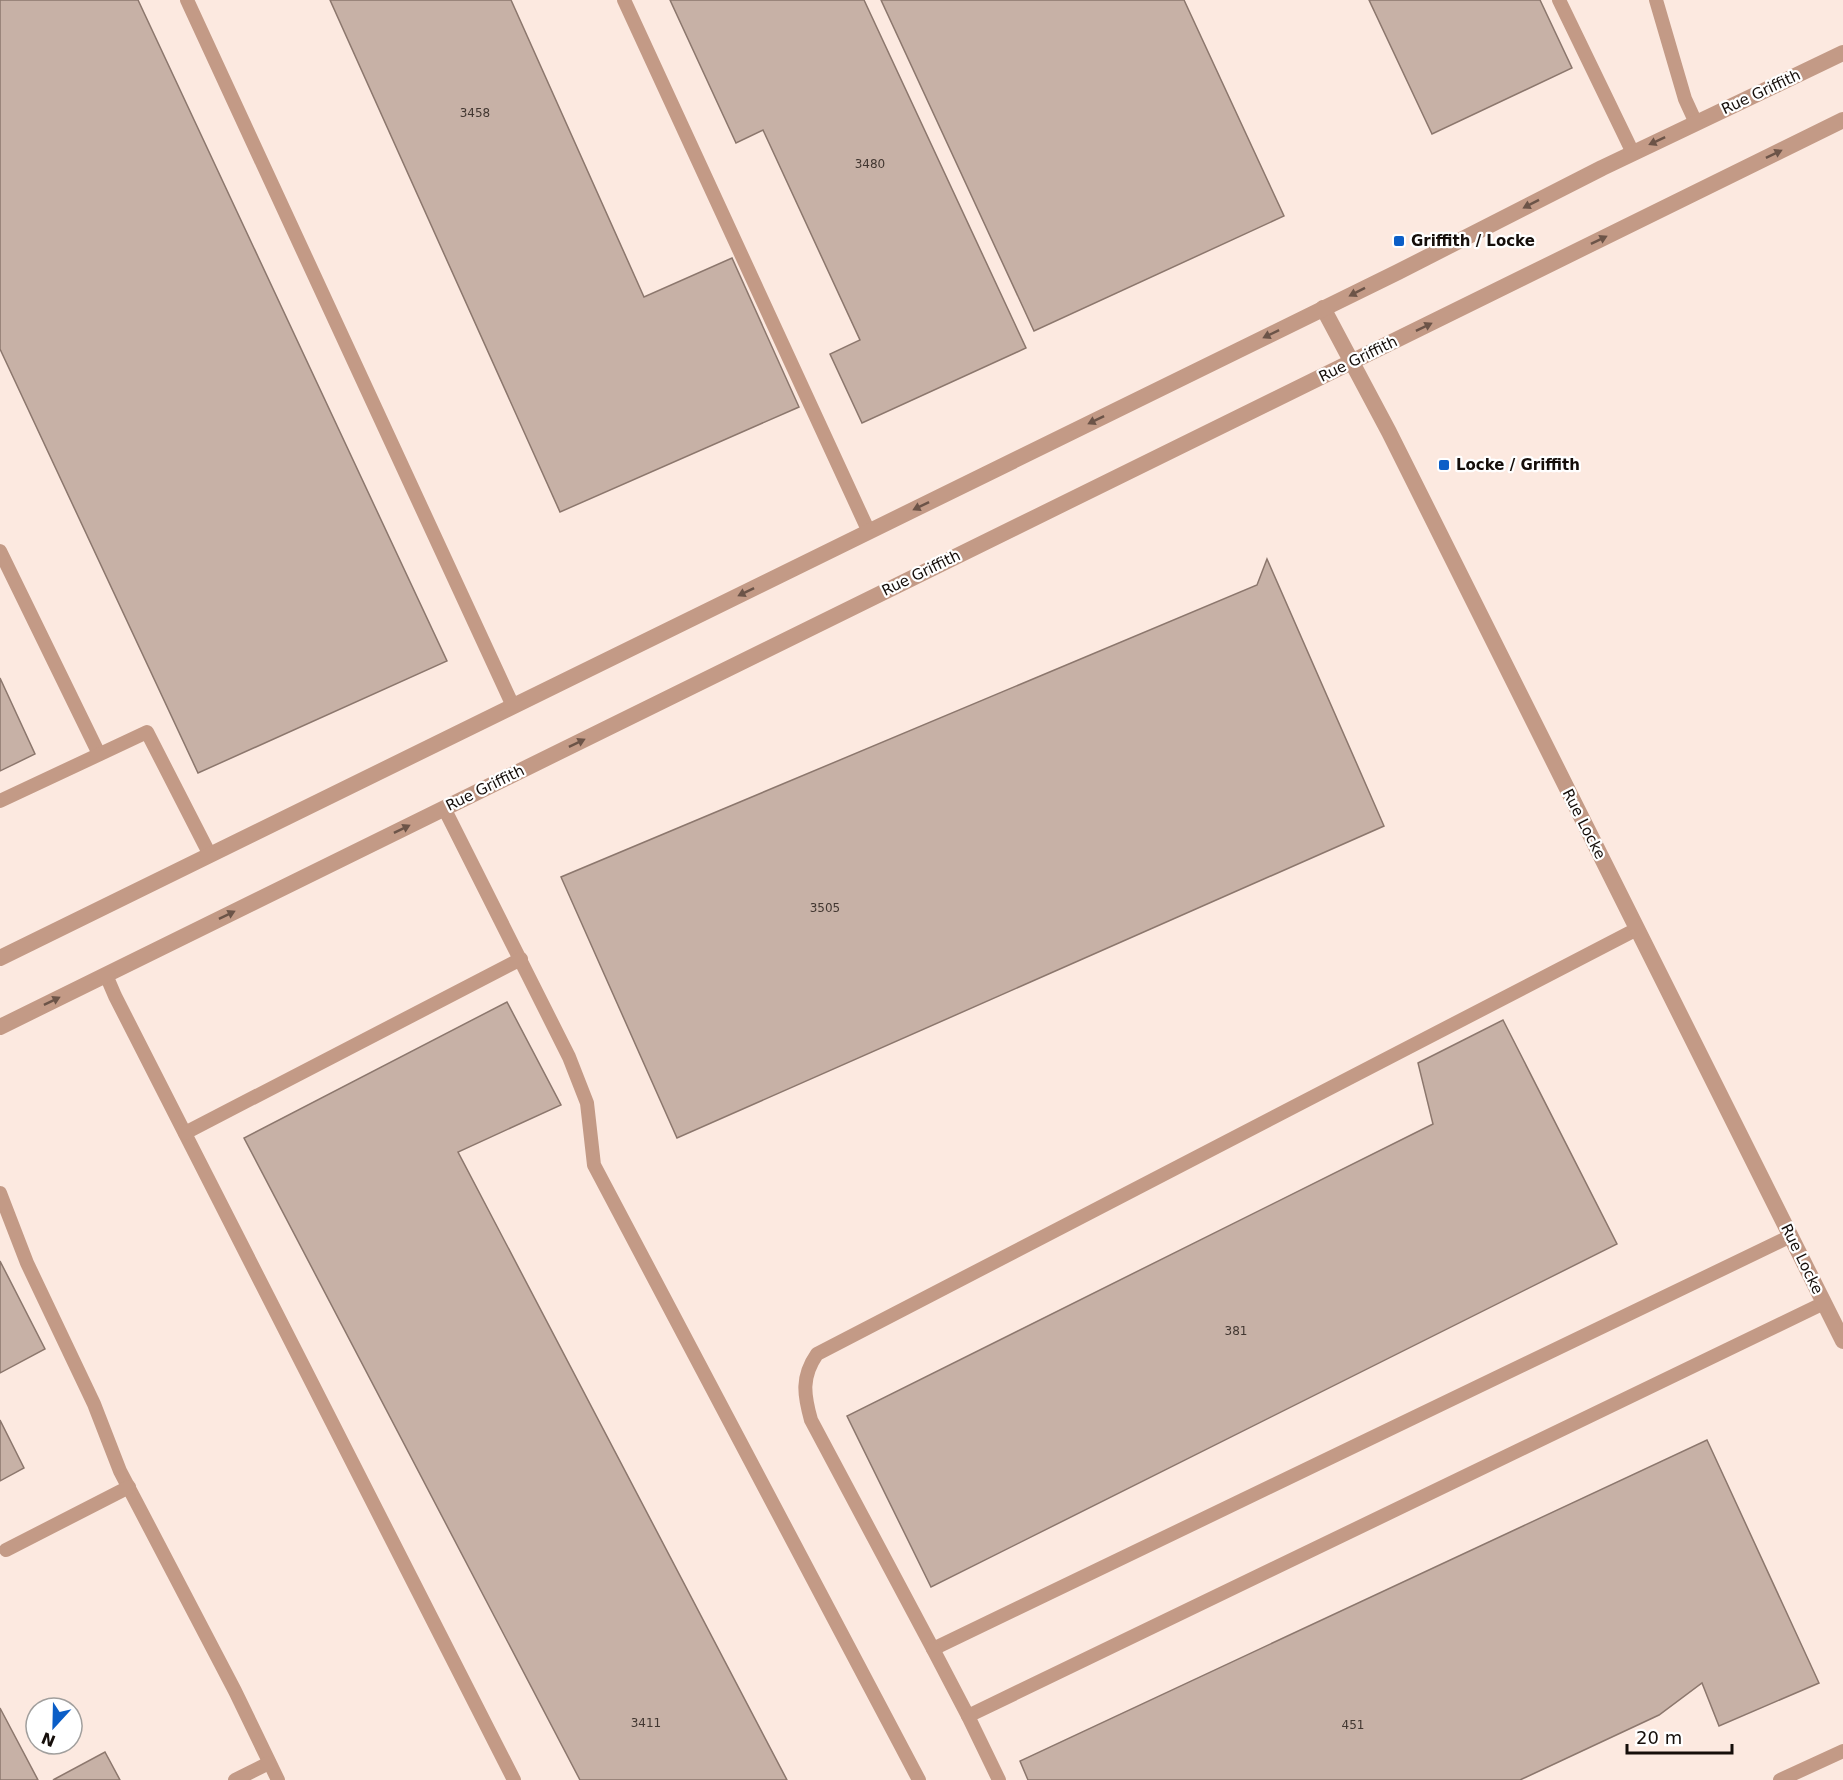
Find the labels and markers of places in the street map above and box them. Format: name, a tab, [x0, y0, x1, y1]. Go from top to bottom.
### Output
place label: Griffith / Locke	[1411, 232, 1535, 250]
marker: Griffith / Locke	[1392, 234, 1406, 248]
place label: Locke / Griffith	[1456, 456, 1580, 474]
marker: Locke / Griffith	[1437, 458, 1451, 472]

